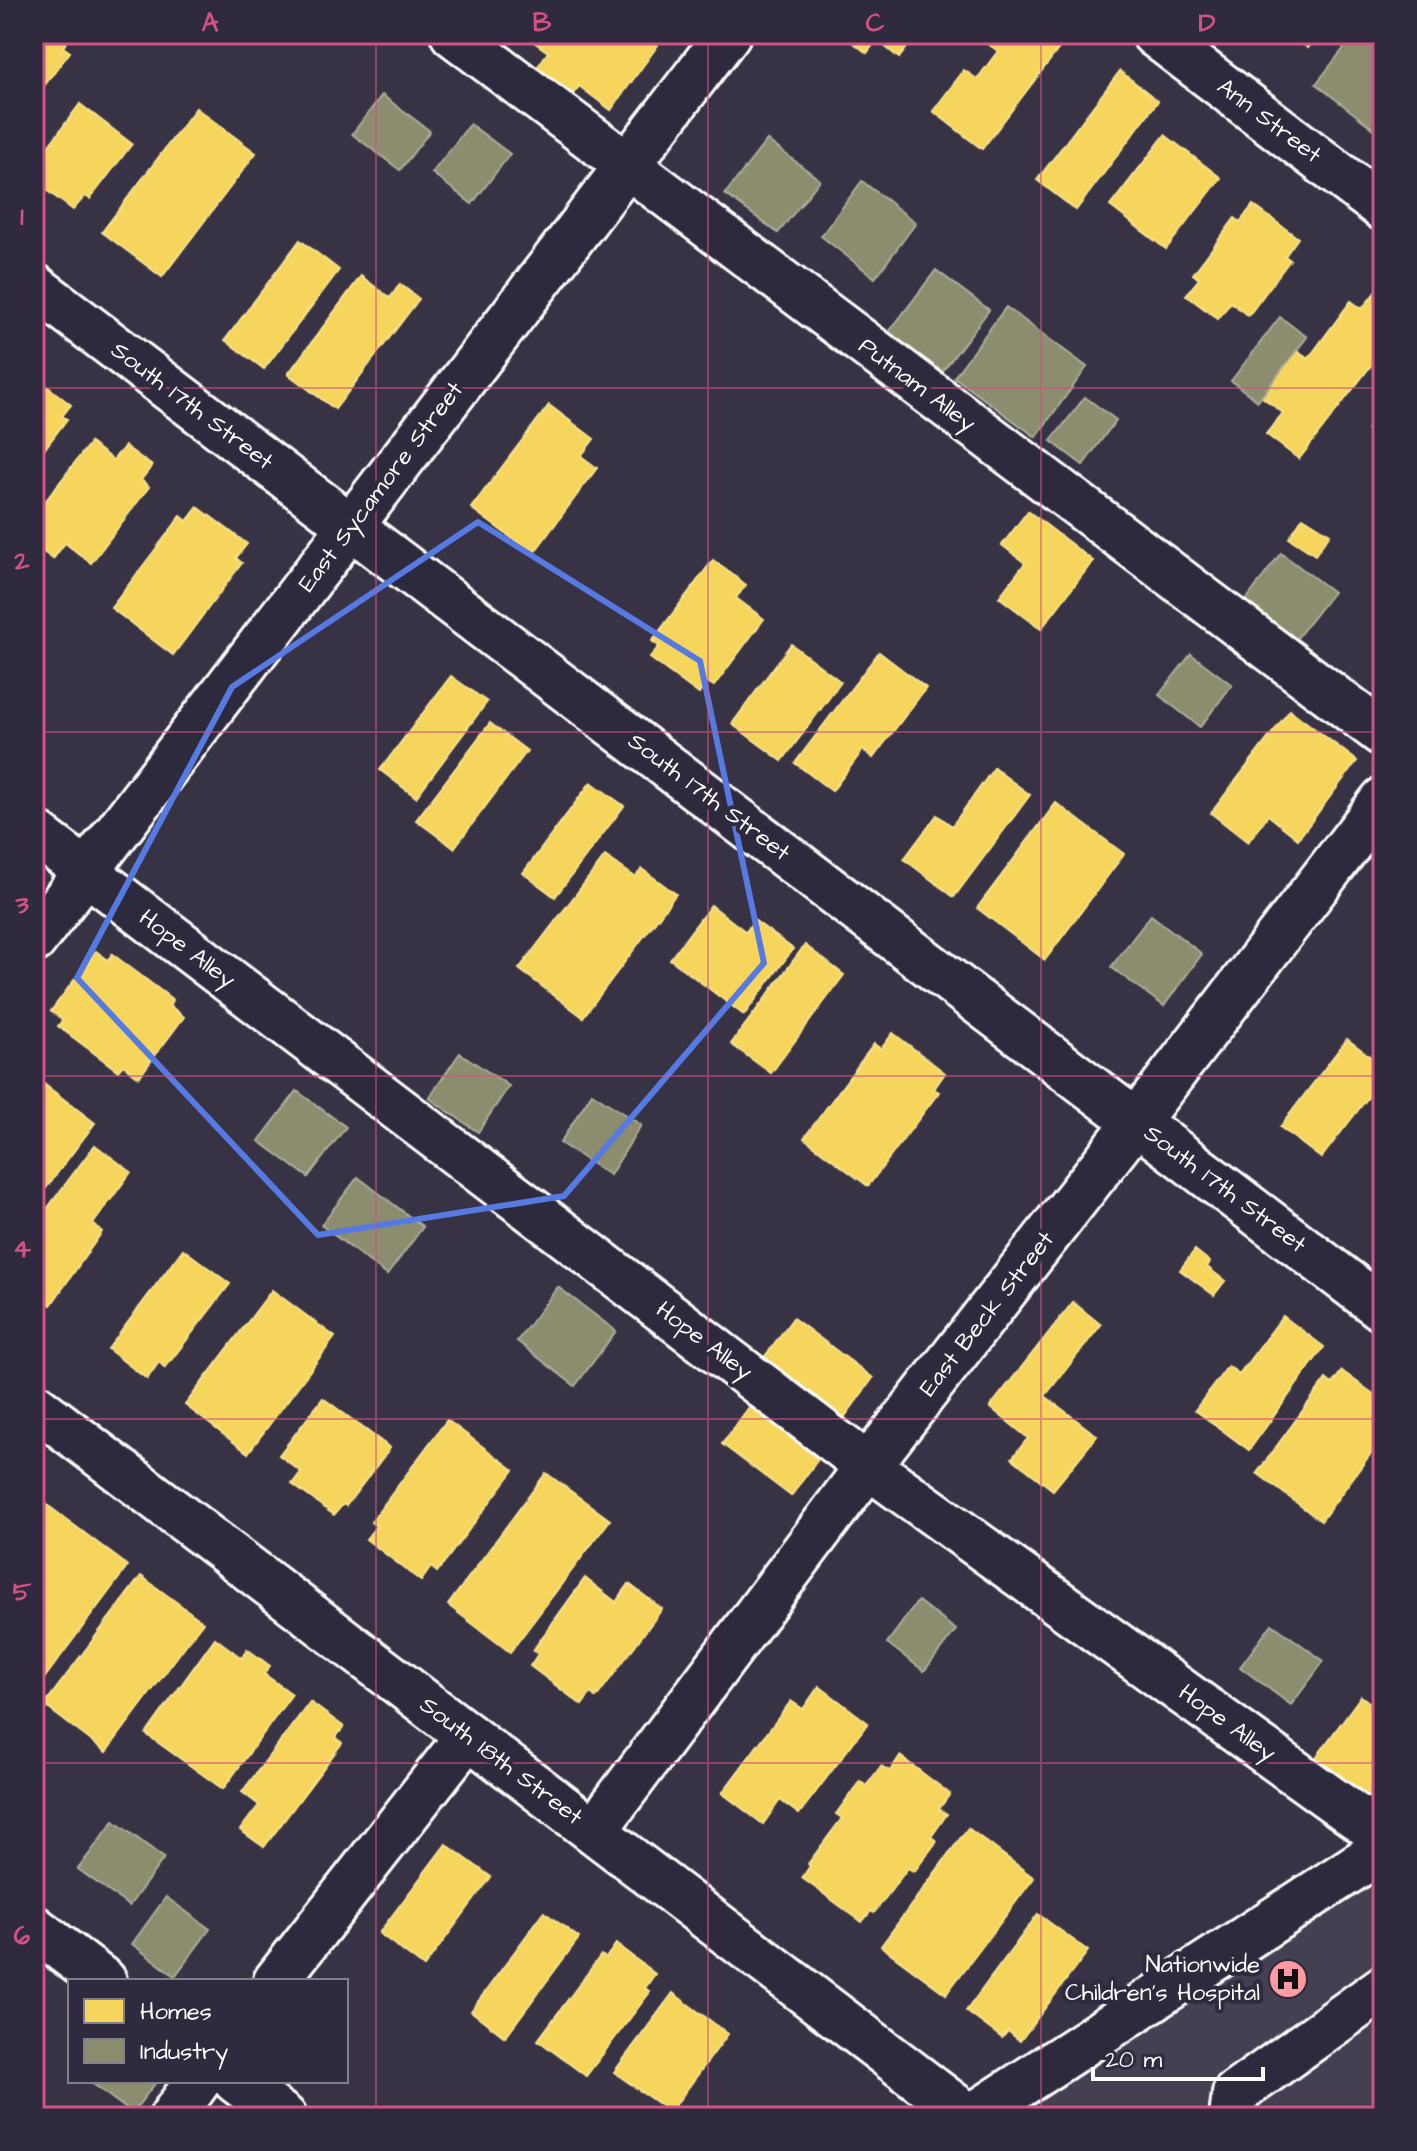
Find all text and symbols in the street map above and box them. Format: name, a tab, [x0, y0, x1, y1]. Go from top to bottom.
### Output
text: A	[202, 5, 219, 41]
text: B	[533, 5, 552, 41]
text: C	[866, 5, 885, 41]
text: D	[1199, 5, 1216, 41]
street label: Ann Street	[1210, 70, 1329, 172]
text: 1	[20, 199, 24, 235]
street label: Putnam Alley	[851, 330, 983, 441]
street label: South 17th Street	[104, 334, 280, 479]
street label: East Sycamore Street	[290, 374, 473, 600]
text: 2	[14, 543, 30, 579]
street label: South 17th Street	[621, 725, 797, 870]
text: 3	[14, 887, 29, 923]
street label: Hope Alley	[131, 901, 242, 997]
street label: South 17th Street	[1137, 1117, 1313, 1262]
street label: East Beck Street	[912, 1224, 1063, 1404]
text: 4	[13, 1231, 31, 1267]
street label: Hope Alley	[648, 1293, 759, 1389]
text: 5	[13, 1574, 32, 1610]
street label: Hope Alley	[1171, 1676, 1283, 1771]
street label: South 18th Street	[412, 1688, 590, 1834]
text: 6	[14, 1918, 31, 1954]
place label: Nationwide Children's Hospital	[1065, 1948, 1260, 2010]
hospital icon: Nationwide Children's Hospital	[1267, 1958, 1309, 2000]
legend	[68, 1979, 348, 2083]
text: Homes	[140, 1995, 212, 2029]
scale bar	[1093, 2031, 1263, 2081]
text: Industry	[140, 2035, 228, 2070]
text: 20 m	[1105, 2043, 1162, 2077]

